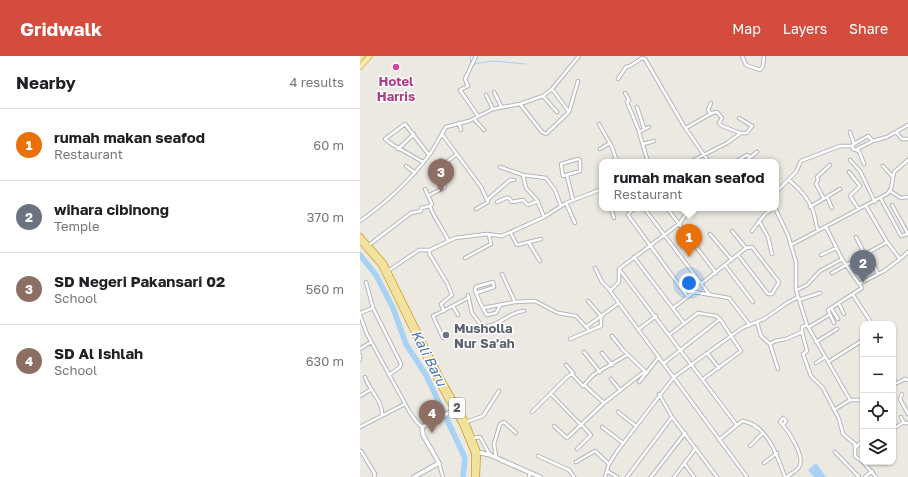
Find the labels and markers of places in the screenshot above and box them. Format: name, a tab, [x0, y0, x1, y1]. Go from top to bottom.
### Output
marker: Hotel Harris	[391, 62, 401, 72]
place label: Hotel Harris	[377, 73, 415, 104]
pin: 3	[428, 159, 454, 192]
pin: 1	[676, 224, 702, 257]
pin: 2	[850, 250, 876, 283]
place label: Musholla Nur Sa'ah	[454, 320, 515, 351]
marker: Musholla Nur Sa'ah	[441, 330, 451, 340]
pin: 4	[419, 400, 445, 433]

